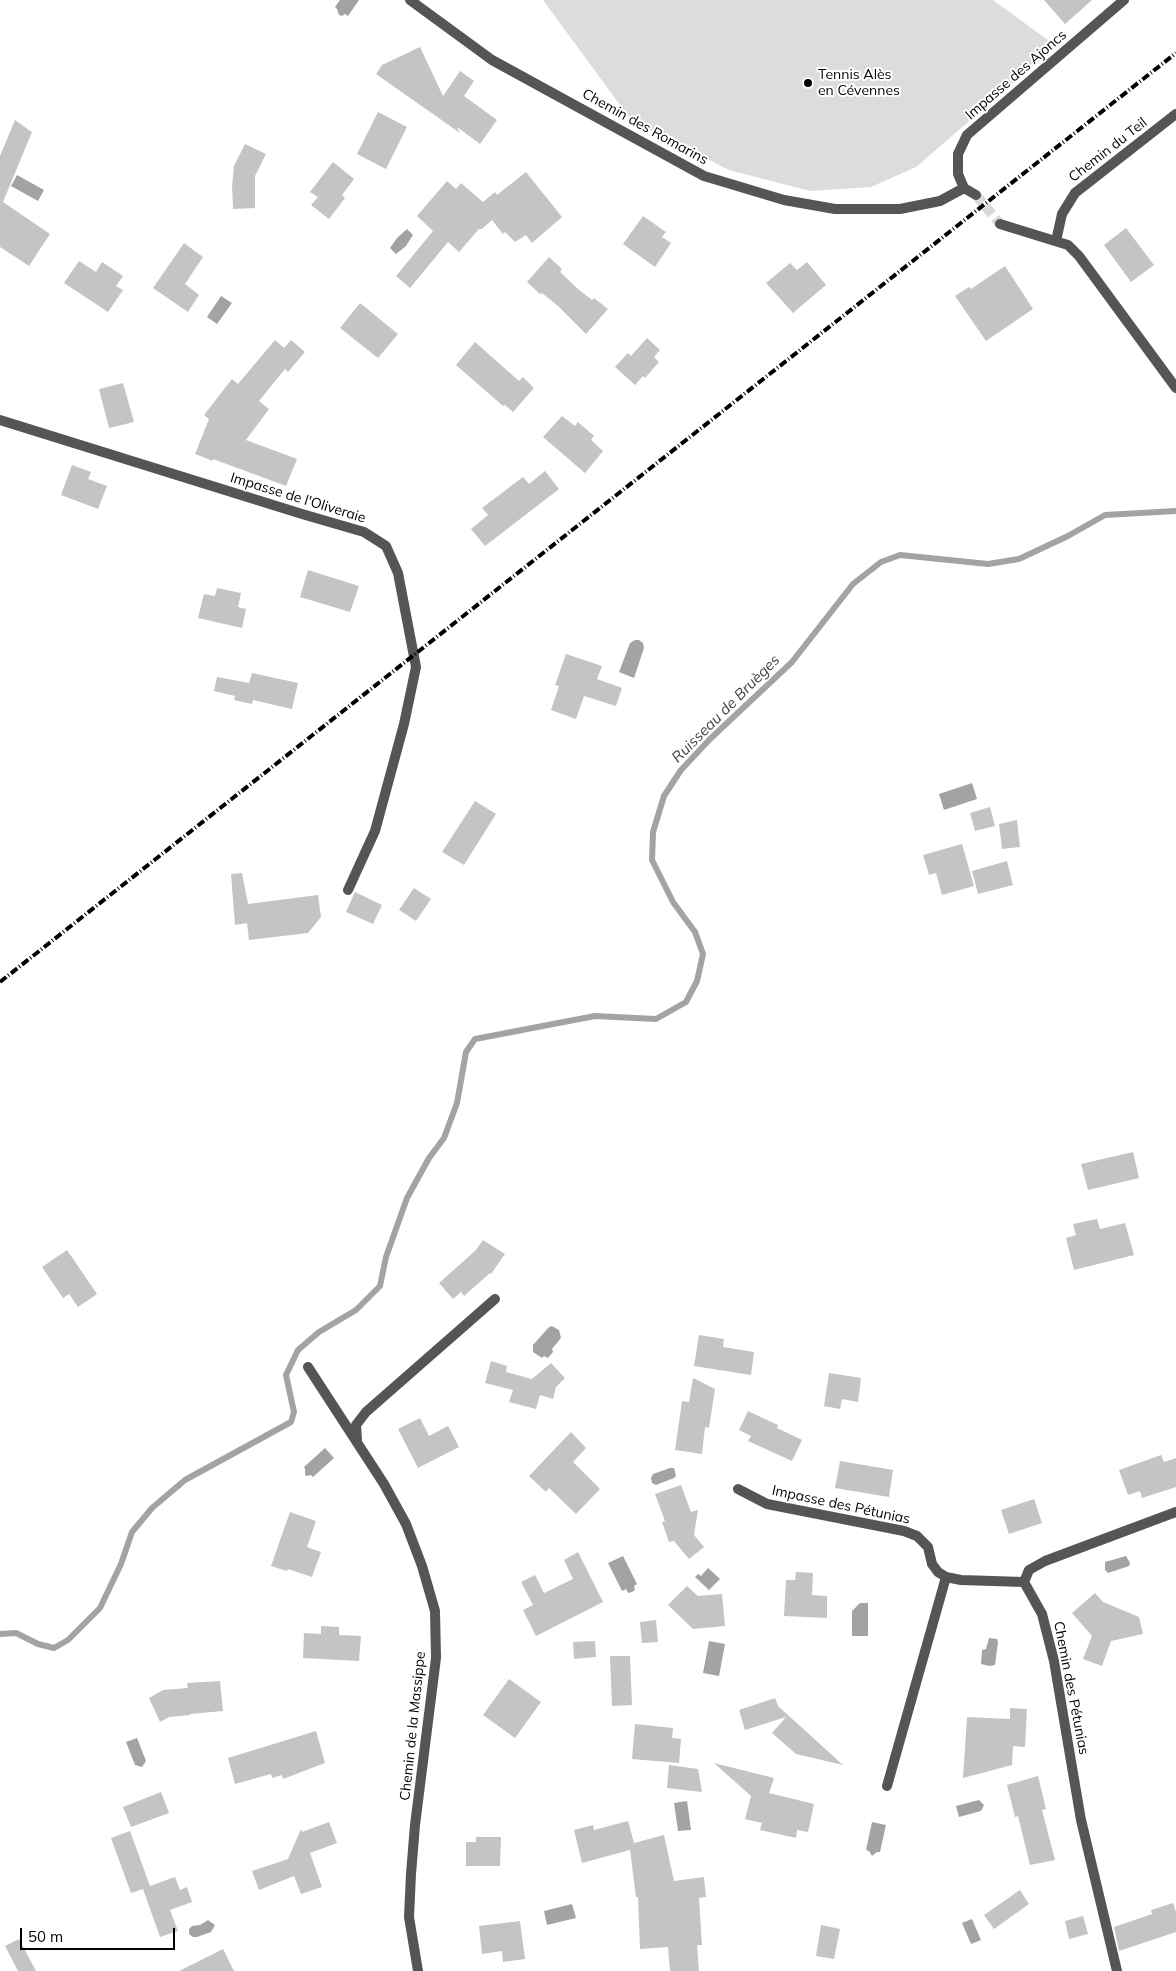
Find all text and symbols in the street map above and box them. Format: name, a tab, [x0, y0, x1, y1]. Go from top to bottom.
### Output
street label: Impasse des Ajoncs	[962, 27, 1070, 123]
place label: Tennis Alès en Cévennes	[818, 67, 900, 100]
marker: Tennis Alès en Cévennes	[802, 77, 814, 89]
street label: Chemin des Romarins	[579, 85, 711, 169]
street label: Chemin du Teil	[1066, 114, 1150, 186]
street label: Impasse de l'Oliveraie	[228, 469, 368, 527]
water label: Ruisseau de Bruèges	[668, 651, 784, 767]
street label: Impasse des Pétunias	[770, 1482, 912, 1528]
street label: Chemin des Pétunias	[1050, 1620, 1092, 1756]
street label: Chemin de la Massippe	[397, 1651, 429, 1801]
scale bar	[22, 1918, 178, 1950]
text: 50 m	[28, 1927, 63, 1946]

